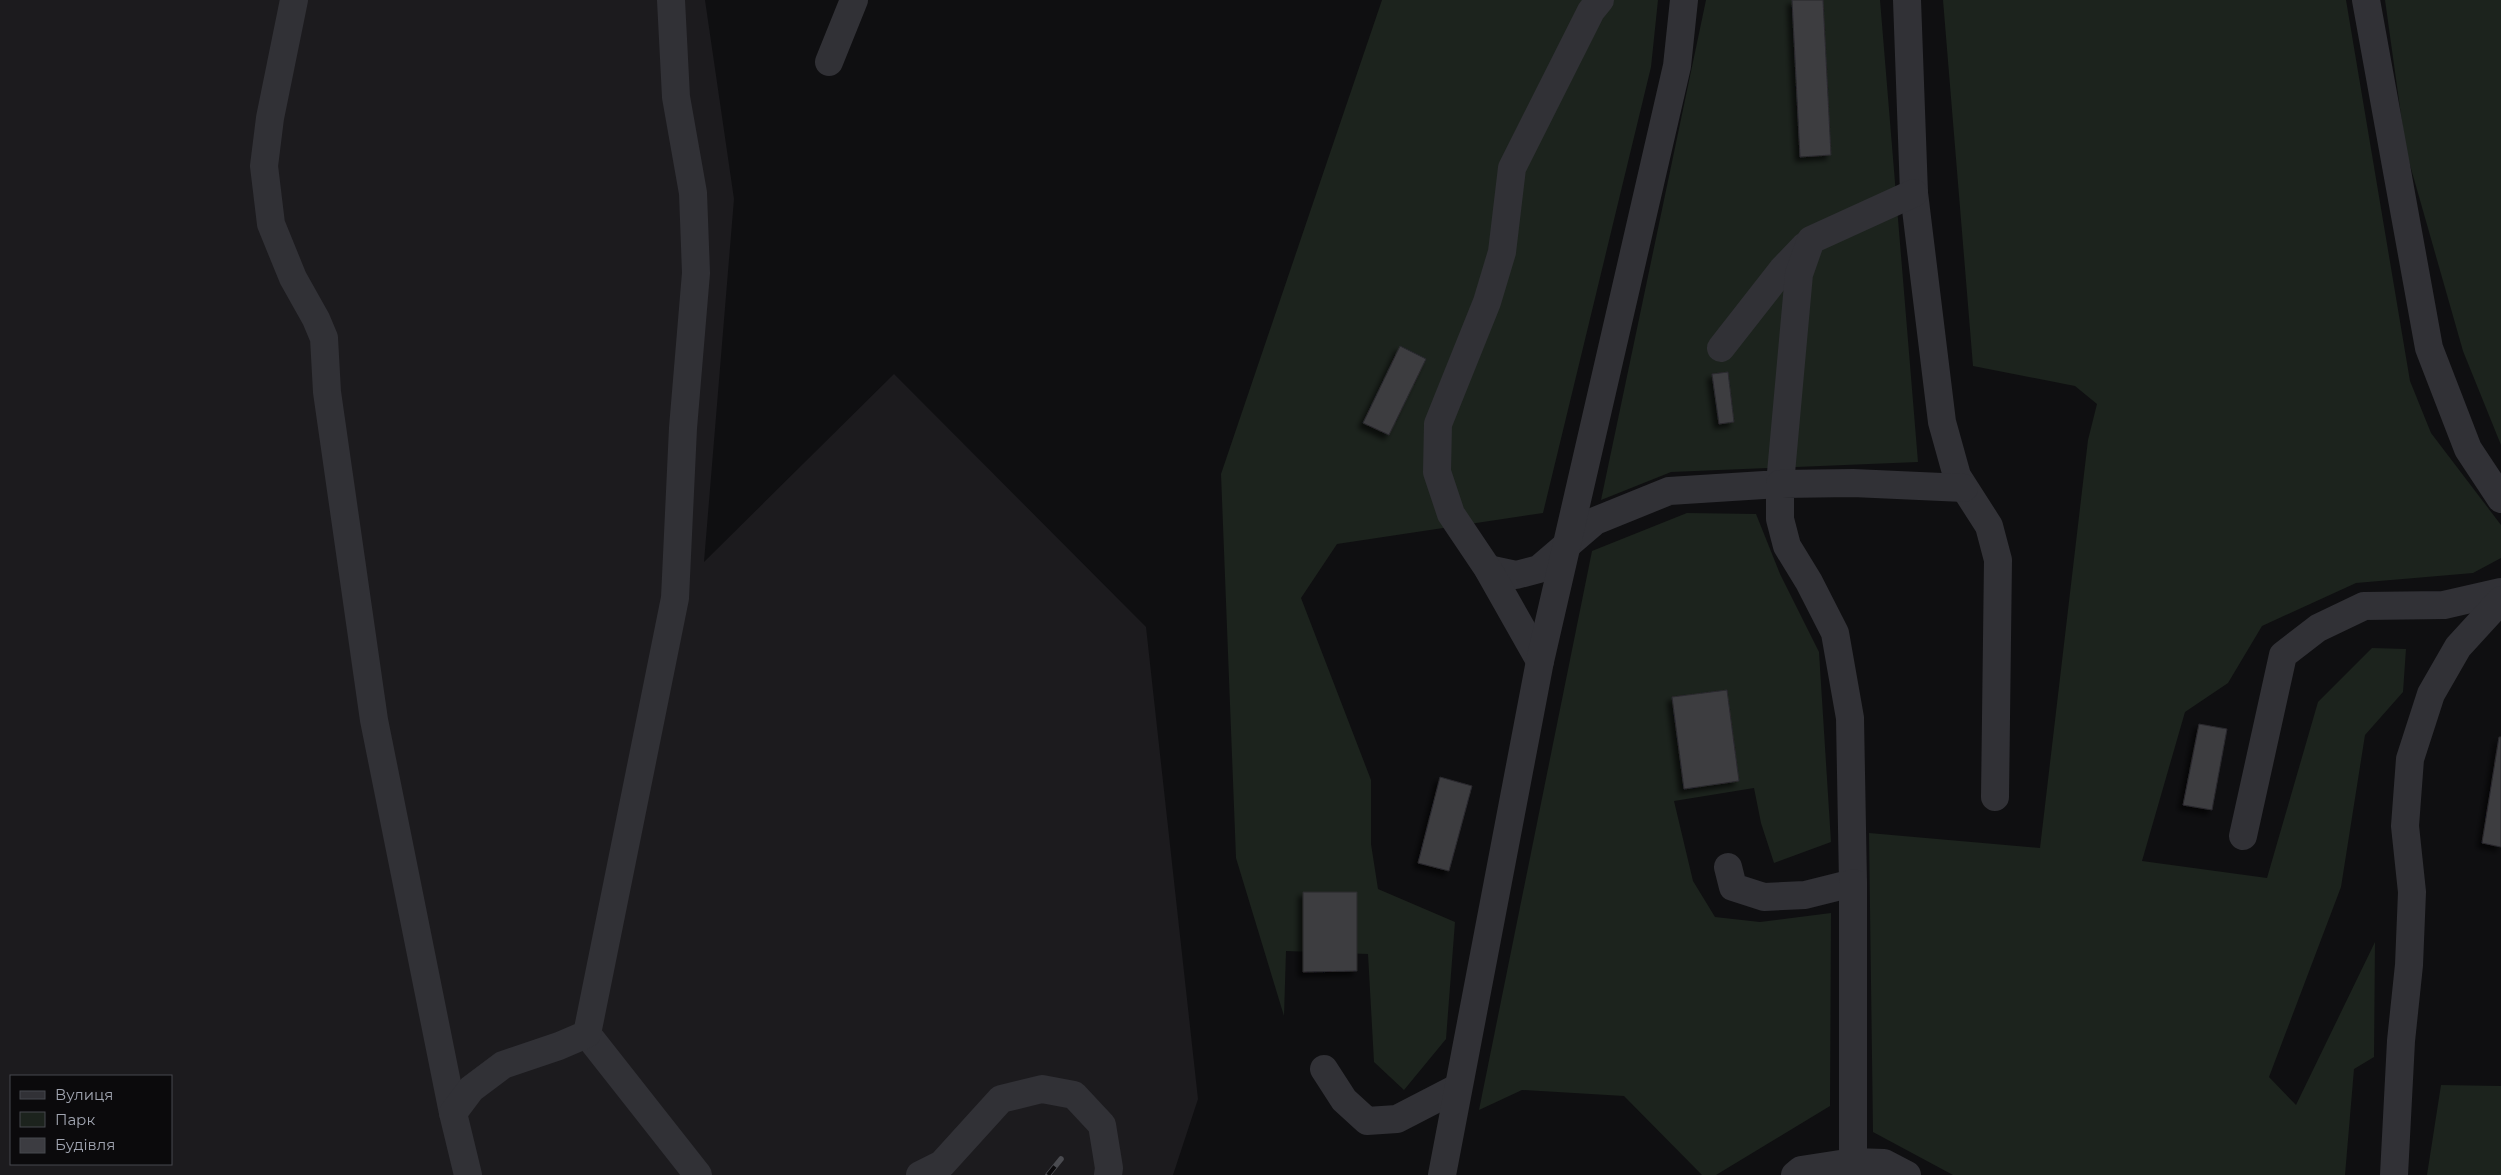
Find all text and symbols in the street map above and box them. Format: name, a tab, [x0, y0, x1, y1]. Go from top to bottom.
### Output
legend	[10, 1075, 172, 1165]
text: Вулиця	[55, 1085, 113, 1104]
text: Парк	[55, 1110, 95, 1129]
text: Будівля	[55, 1135, 115, 1154]

